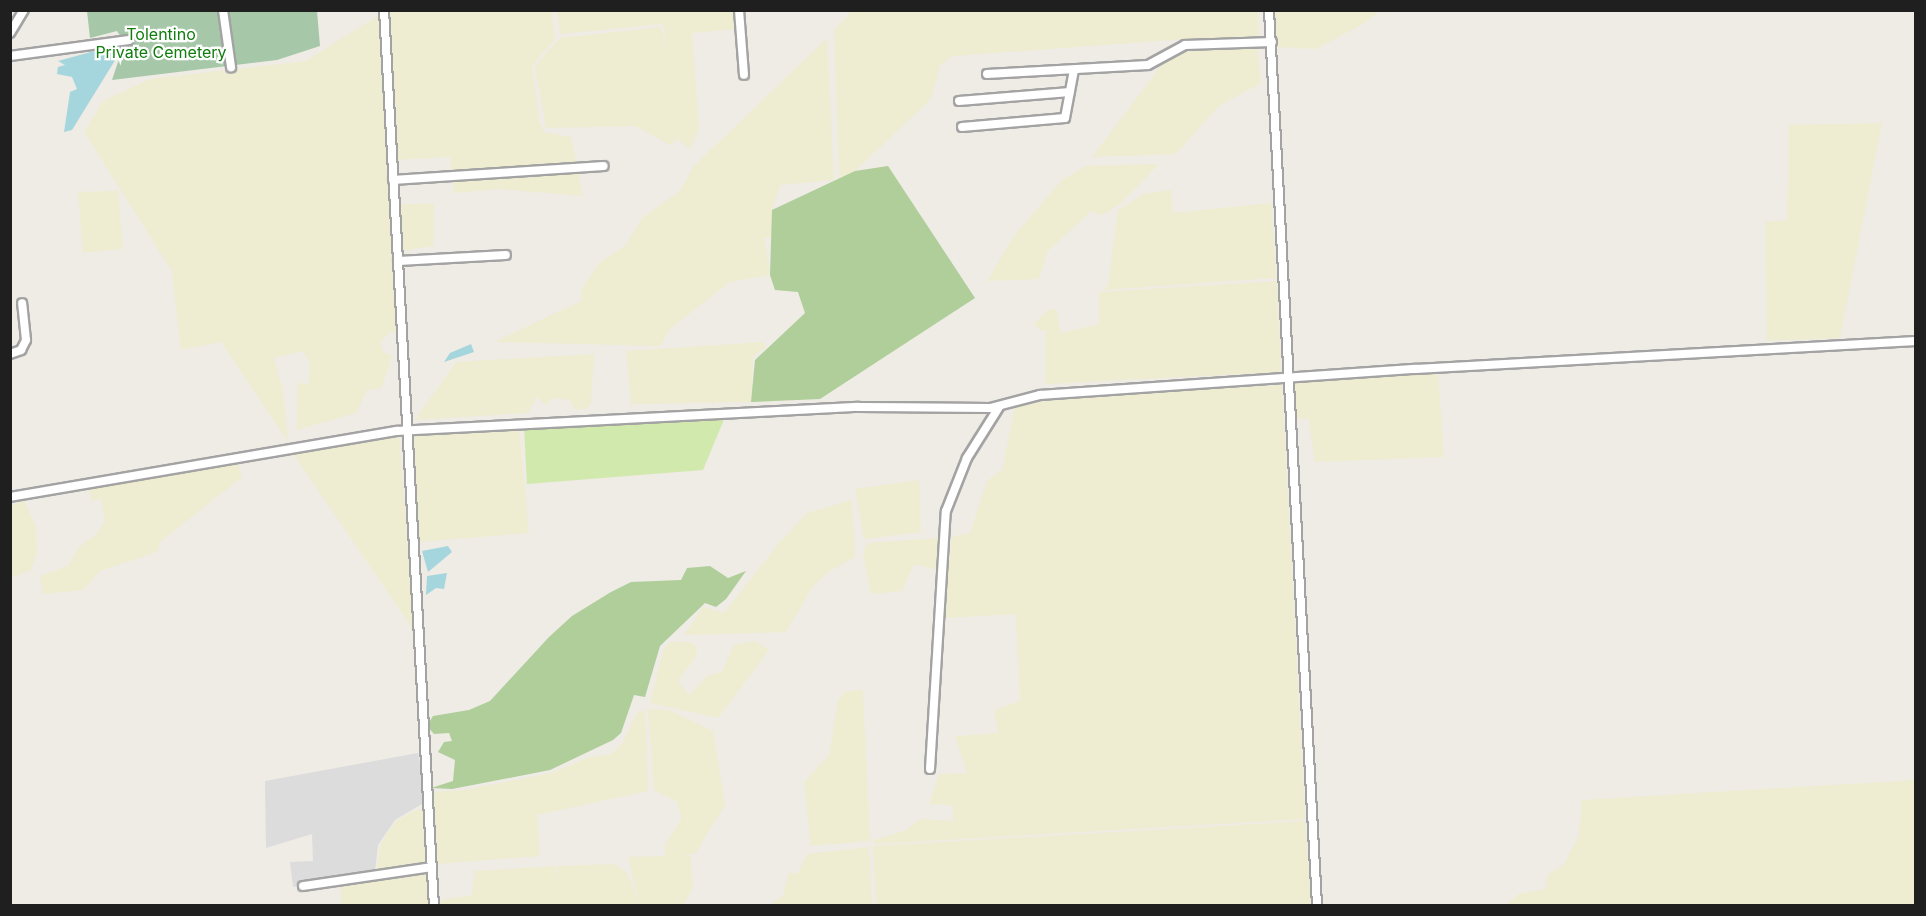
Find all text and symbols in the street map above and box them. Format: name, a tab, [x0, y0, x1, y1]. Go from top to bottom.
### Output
park label: Tolentino Private Cemetery	[95, 24, 227, 62]

